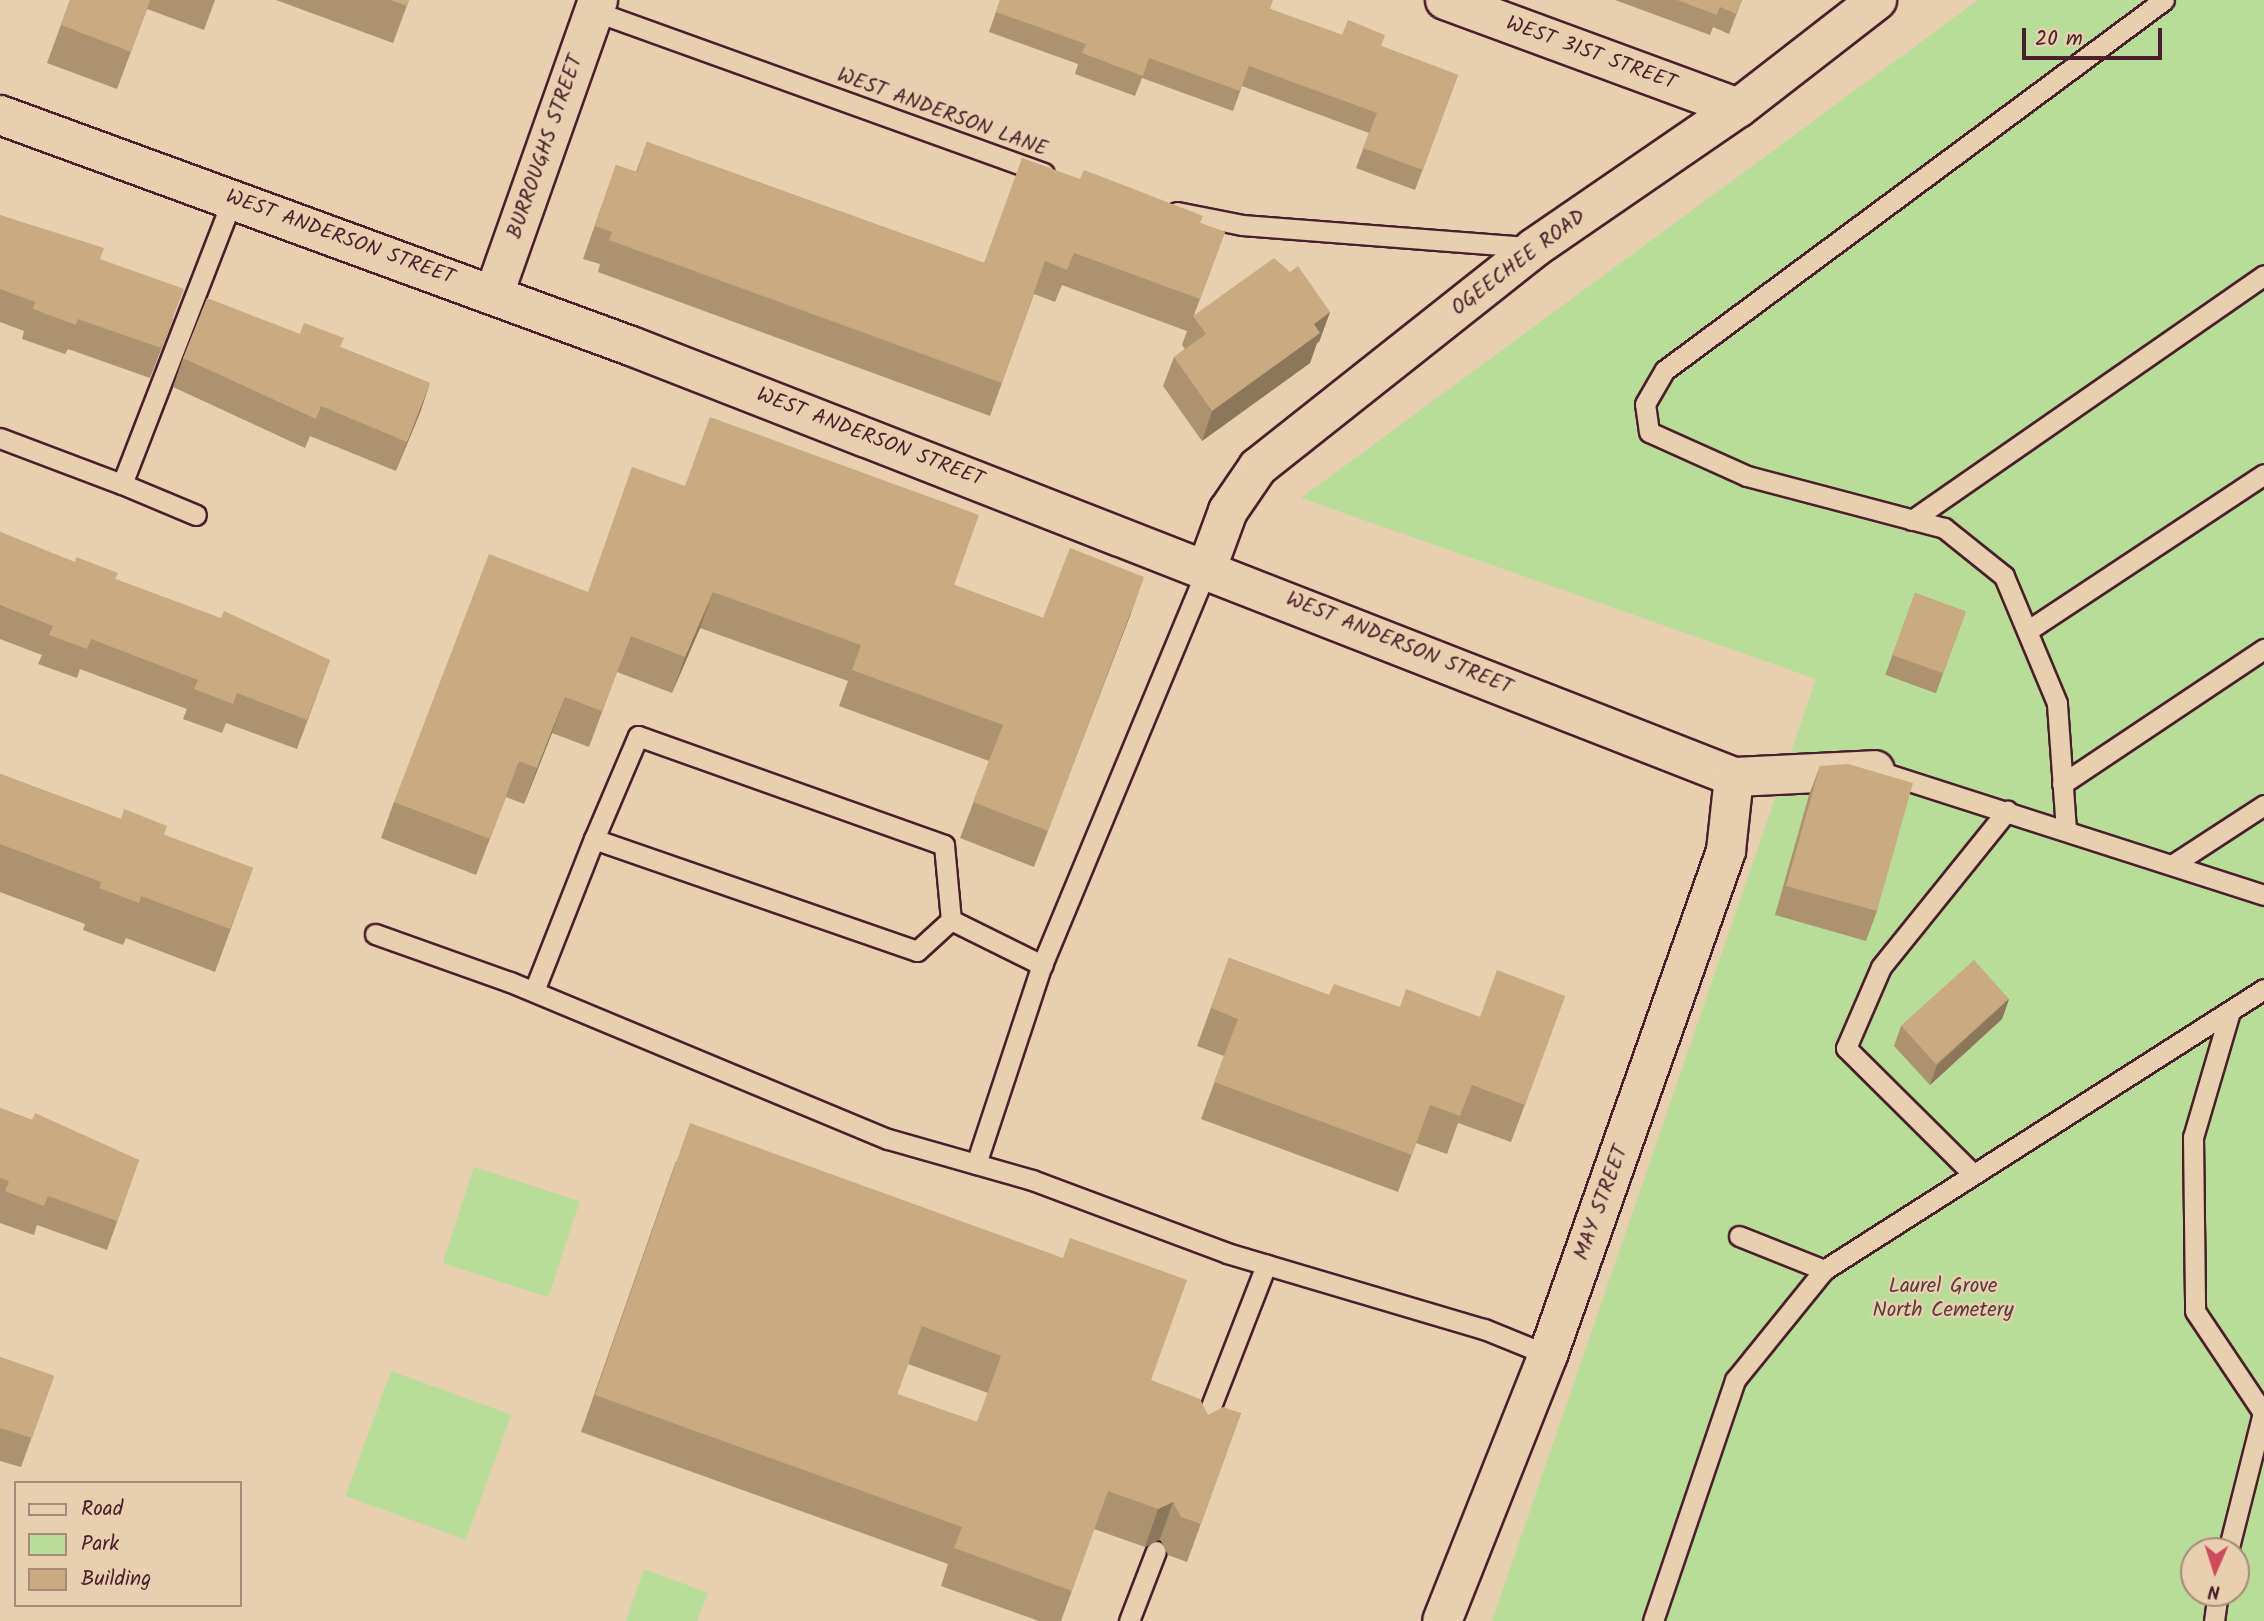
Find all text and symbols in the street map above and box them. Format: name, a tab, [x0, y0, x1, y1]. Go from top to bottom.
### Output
street label: WEST 31ST STREET	[1502, 11, 1680, 97]
scale bar	[2026, 14, 2166, 58]
text: 20 m	[2035, 23, 2083, 56]
street label: BURROUGHS STREET	[503, 52, 589, 242]
street label: WEST ANDERSON LANE	[833, 63, 1051, 163]
street label: WEST ANDERSON STREET	[222, 185, 458, 291]
street label: OGEECHEE ROAD	[1447, 204, 1591, 322]
street label: WEST ANDERSON STREET	[753, 383, 987, 493]
street label: WEST ANDERSON STREET	[1282, 587, 1516, 701]
street label: MAY STREET	[1570, 1142, 1634, 1264]
park label: Laurel Grove North Cemetery	[1872, 1274, 2014, 1324]
legend	[14, 1481, 242, 1607]
text: Road	[81, 1493, 123, 1526]
text: Park	[81, 1528, 119, 1561]
north arrow	[2180, 1537, 2250, 1607]
text: Building	[81, 1563, 151, 1596]
text: N	[2207, 1576, 2221, 1606]

